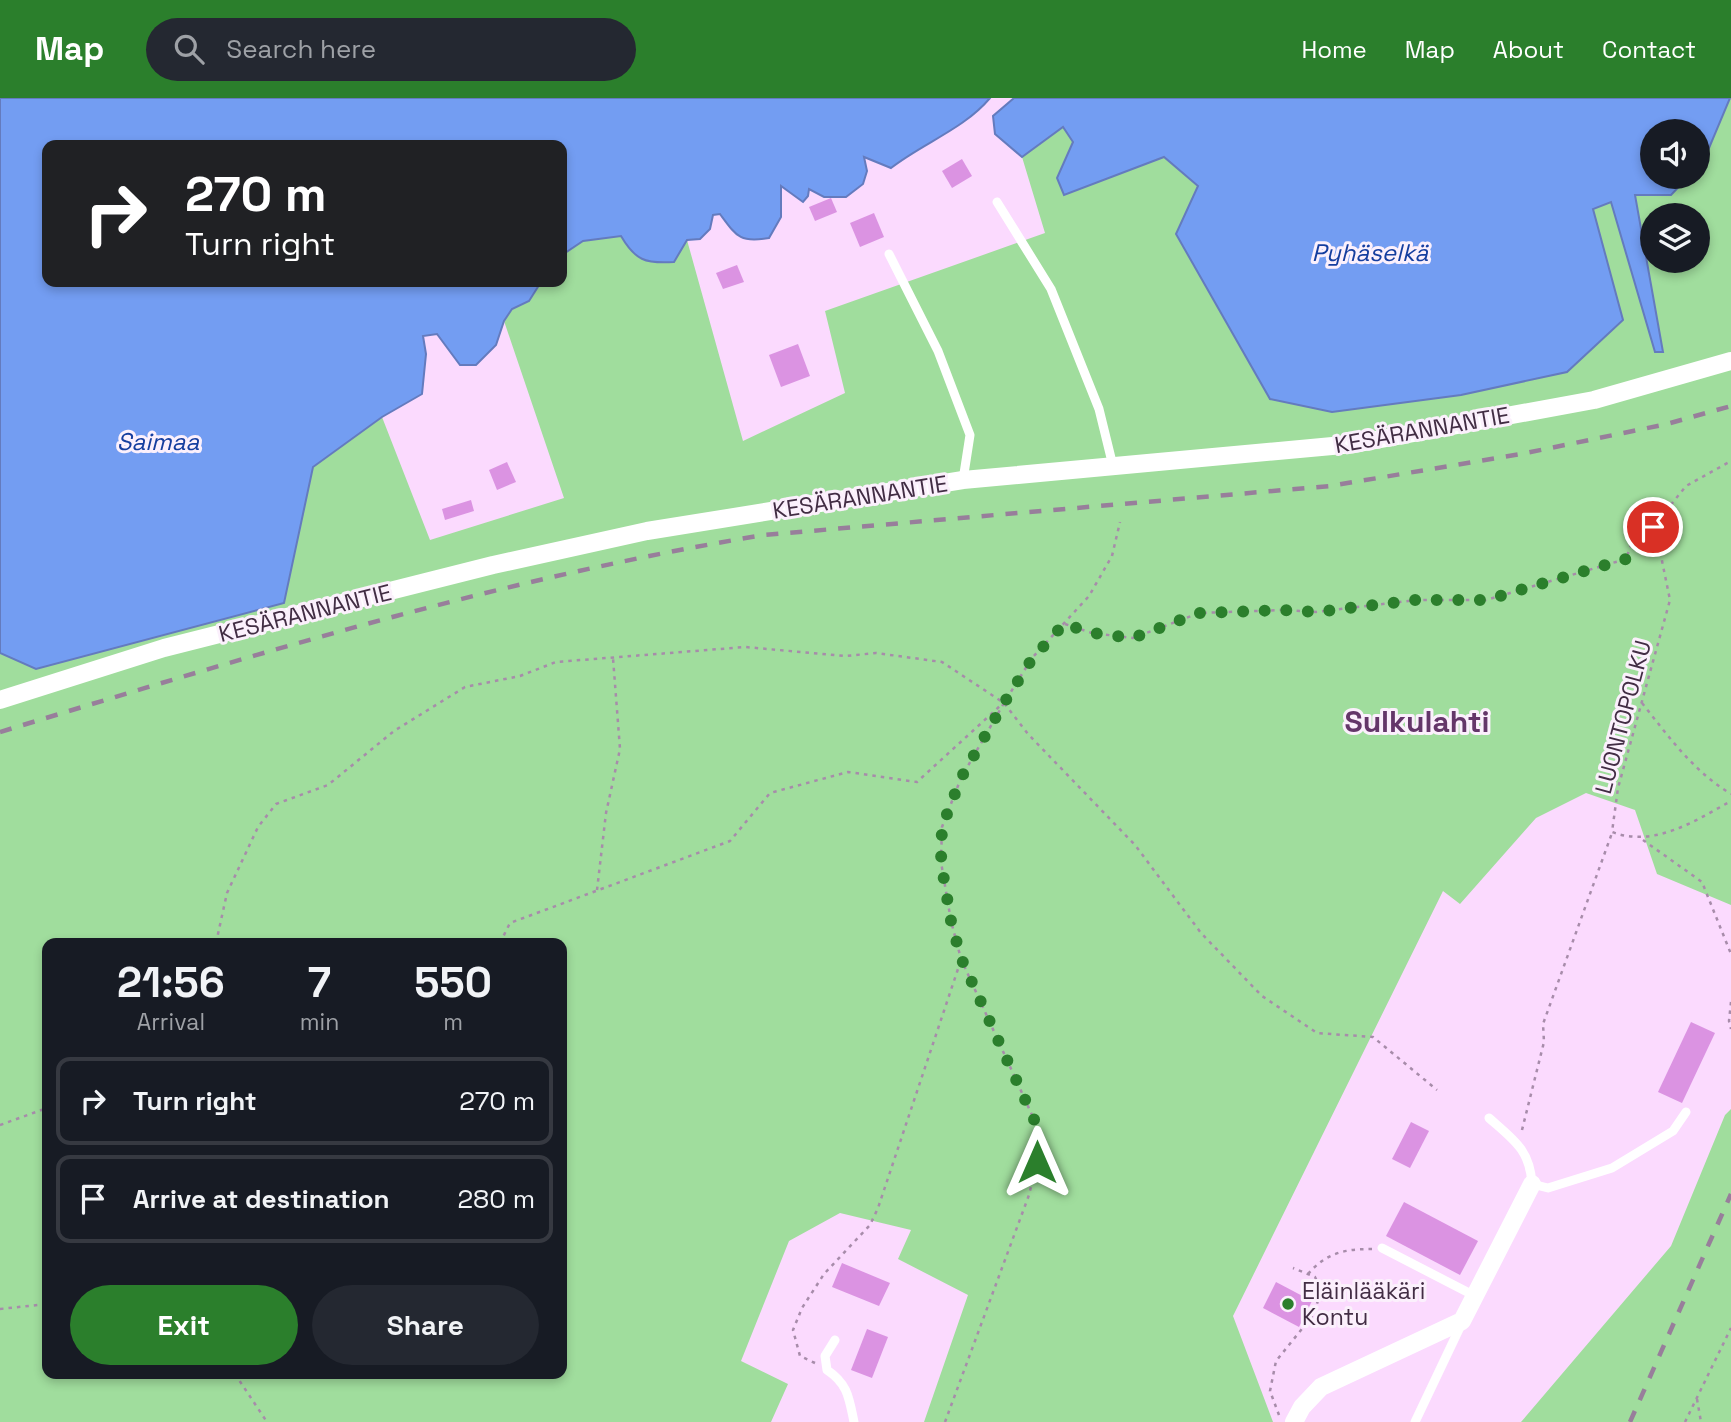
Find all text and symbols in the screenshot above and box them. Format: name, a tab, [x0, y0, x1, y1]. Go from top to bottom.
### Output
search box	[146, 18, 636, 81]
text: Map	[35, 28, 104, 70]
icon: search	[170, 30, 208, 68]
text: Search here	[226, 32, 376, 66]
text: Home	[1301, 34, 1367, 65]
text: Map	[1405, 34, 1455, 65]
text: About	[1493, 34, 1564, 65]
text: Contact	[1602, 34, 1696, 65]
map controls	[1640, 119, 1710, 273]
button: sound	[1640, 119, 1710, 189]
text: 270 m	[185, 163, 327, 225]
icon: right	[70, 168, 161, 259]
button: layers	[1640, 203, 1710, 273]
text: Turn right	[185, 224, 335, 264]
water label: Pyhäselkä	[1312, 237, 1430, 268]
street label: KESÄRANNANTIE	[1332, 400, 1512, 460]
water label: Saimaa	[117, 426, 200, 457]
street label: KESÄRANNANTIE	[770, 468, 950, 526]
pin	[1623, 497, 1683, 557]
icon: arrive	[1634, 508, 1672, 546]
street label: KESÄRANNANTIE	[216, 577, 394, 649]
street label: LUONTOPOLKU	[1588, 637, 1658, 797]
district label: Sulkulahti	[1344, 702, 1490, 741]
text: 21:56	[117, 956, 225, 1009]
text: 7	[308, 956, 331, 1009]
text: 550	[414, 956, 492, 1009]
text: Arrival	[137, 1007, 205, 1037]
text: min	[300, 1007, 339, 1037]
text: m	[443, 1007, 463, 1037]
icon: right	[74, 1082, 112, 1120]
text: Turn right	[133, 1084, 257, 1118]
text: 270 m	[459, 1084, 535, 1118]
position arrow	[1000, 1125, 1074, 1199]
icon: arrive	[74, 1180, 112, 1218]
text: Arrive at destination	[133, 1182, 390, 1216]
text: 280 m	[457, 1182, 535, 1216]
place label: Eläinlääkäri Kontu	[1302, 1276, 1425, 1332]
button: Exit	[70, 1285, 298, 1365]
button: Share	[312, 1285, 539, 1365]
marker: Eläinlääkäri Kontu	[1280, 1296, 1296, 1312]

